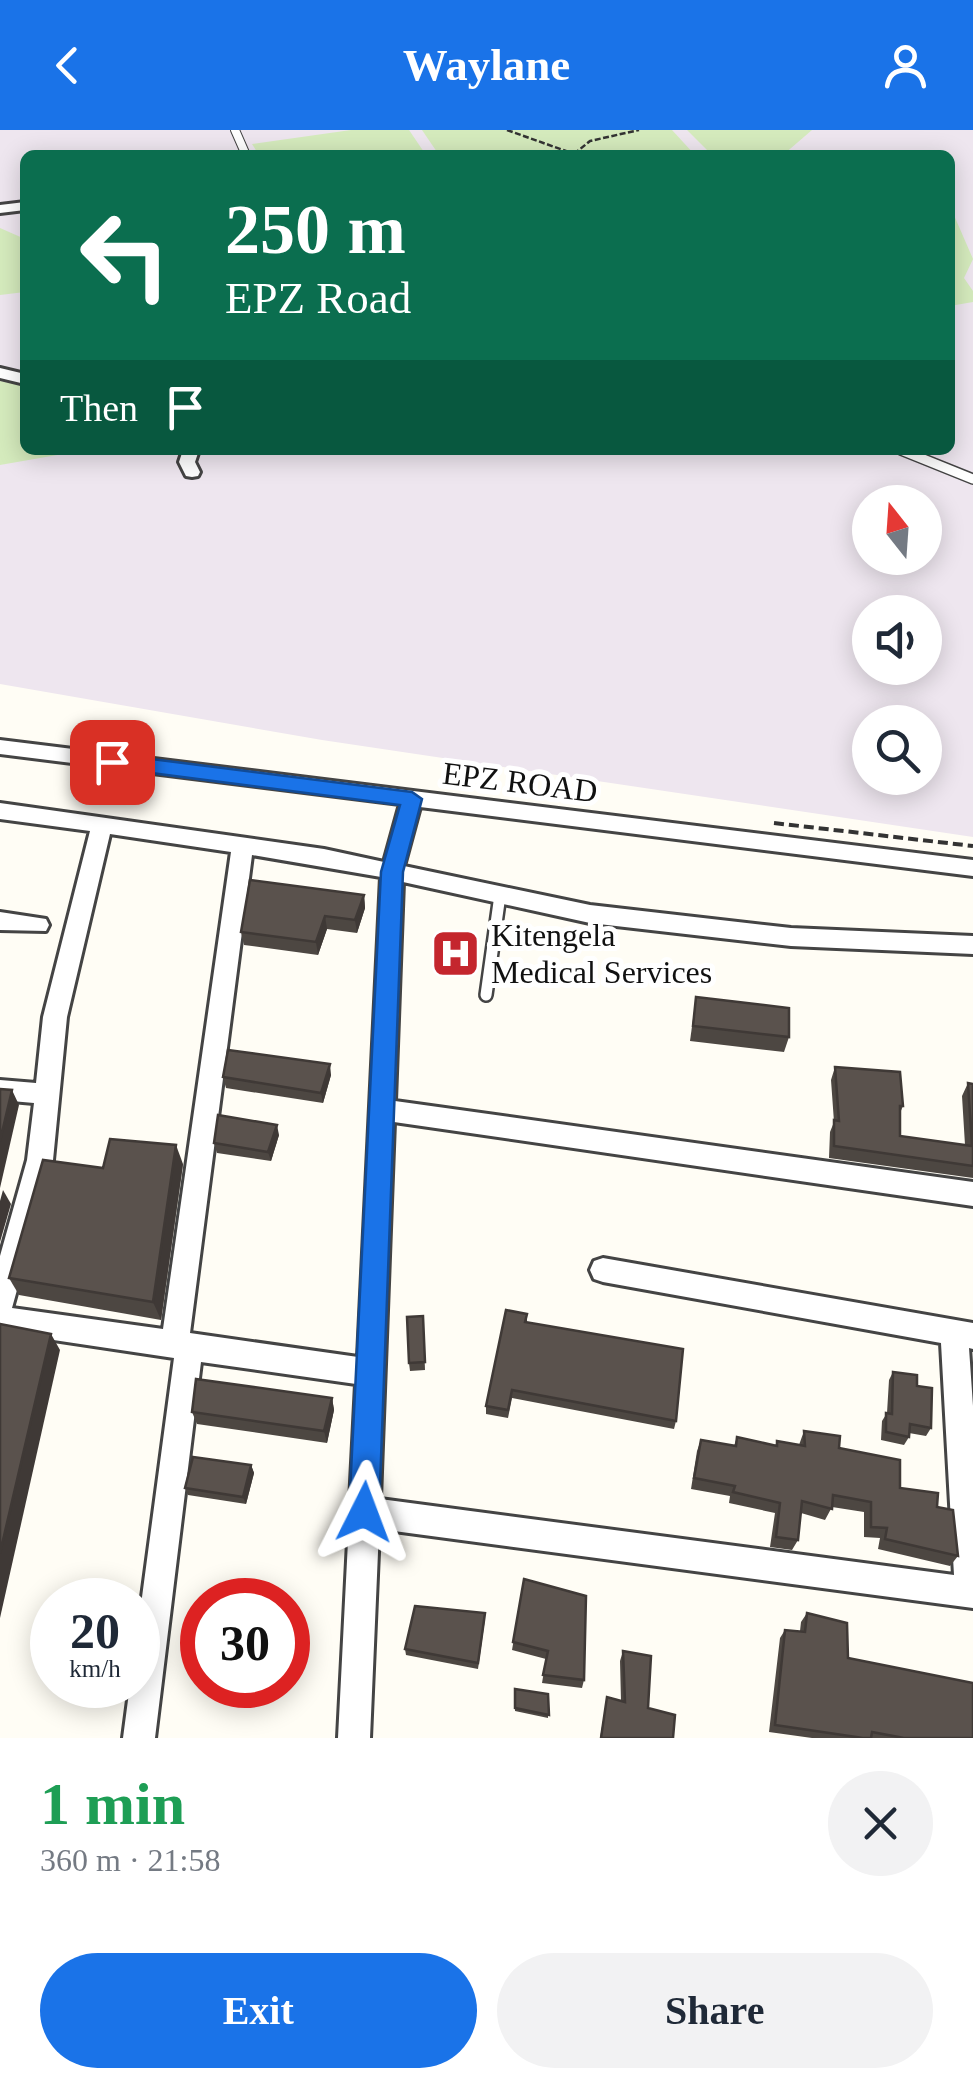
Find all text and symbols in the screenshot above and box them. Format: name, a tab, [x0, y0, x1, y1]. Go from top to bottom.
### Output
icon: back	[40, 38, 95, 93]
icon: person	[878, 38, 933, 93]
text: Waylane	[403, 40, 570, 90]
icon: left	[60, 190, 190, 320]
text: 250 m	[225, 191, 406, 268]
text: EPZ Road	[225, 273, 411, 323]
icon: arrive	[158, 380, 213, 435]
text: Then	[60, 387, 138, 429]
north arrow	[852, 485, 942, 575]
map controls	[852, 485, 942, 795]
button: sound	[852, 595, 942, 685]
button: search	[852, 705, 942, 795]
pin	[70, 720, 155, 805]
icon: arrive	[85, 735, 140, 790]
street label: EPZ ROAD	[441, 755, 599, 809]
place label: Kitengela Medical Services	[491, 917, 712, 990]
hospital icon: Kitengela Medical Services	[430, 927, 482, 979]
position arrow	[312, 1460, 416, 1564]
speed limit sign: 30	[180, 1578, 310, 1708]
text: 20	[70, 1603, 120, 1659]
text: km/h	[69, 1655, 121, 1682]
text: 1 min	[40, 1771, 185, 1837]
button: close	[828, 1771, 933, 1876]
text: 360 m · 21:58	[40, 1842, 220, 1878]
button: Exit	[40, 1953, 477, 2068]
button: Share	[497, 1953, 933, 2068]

